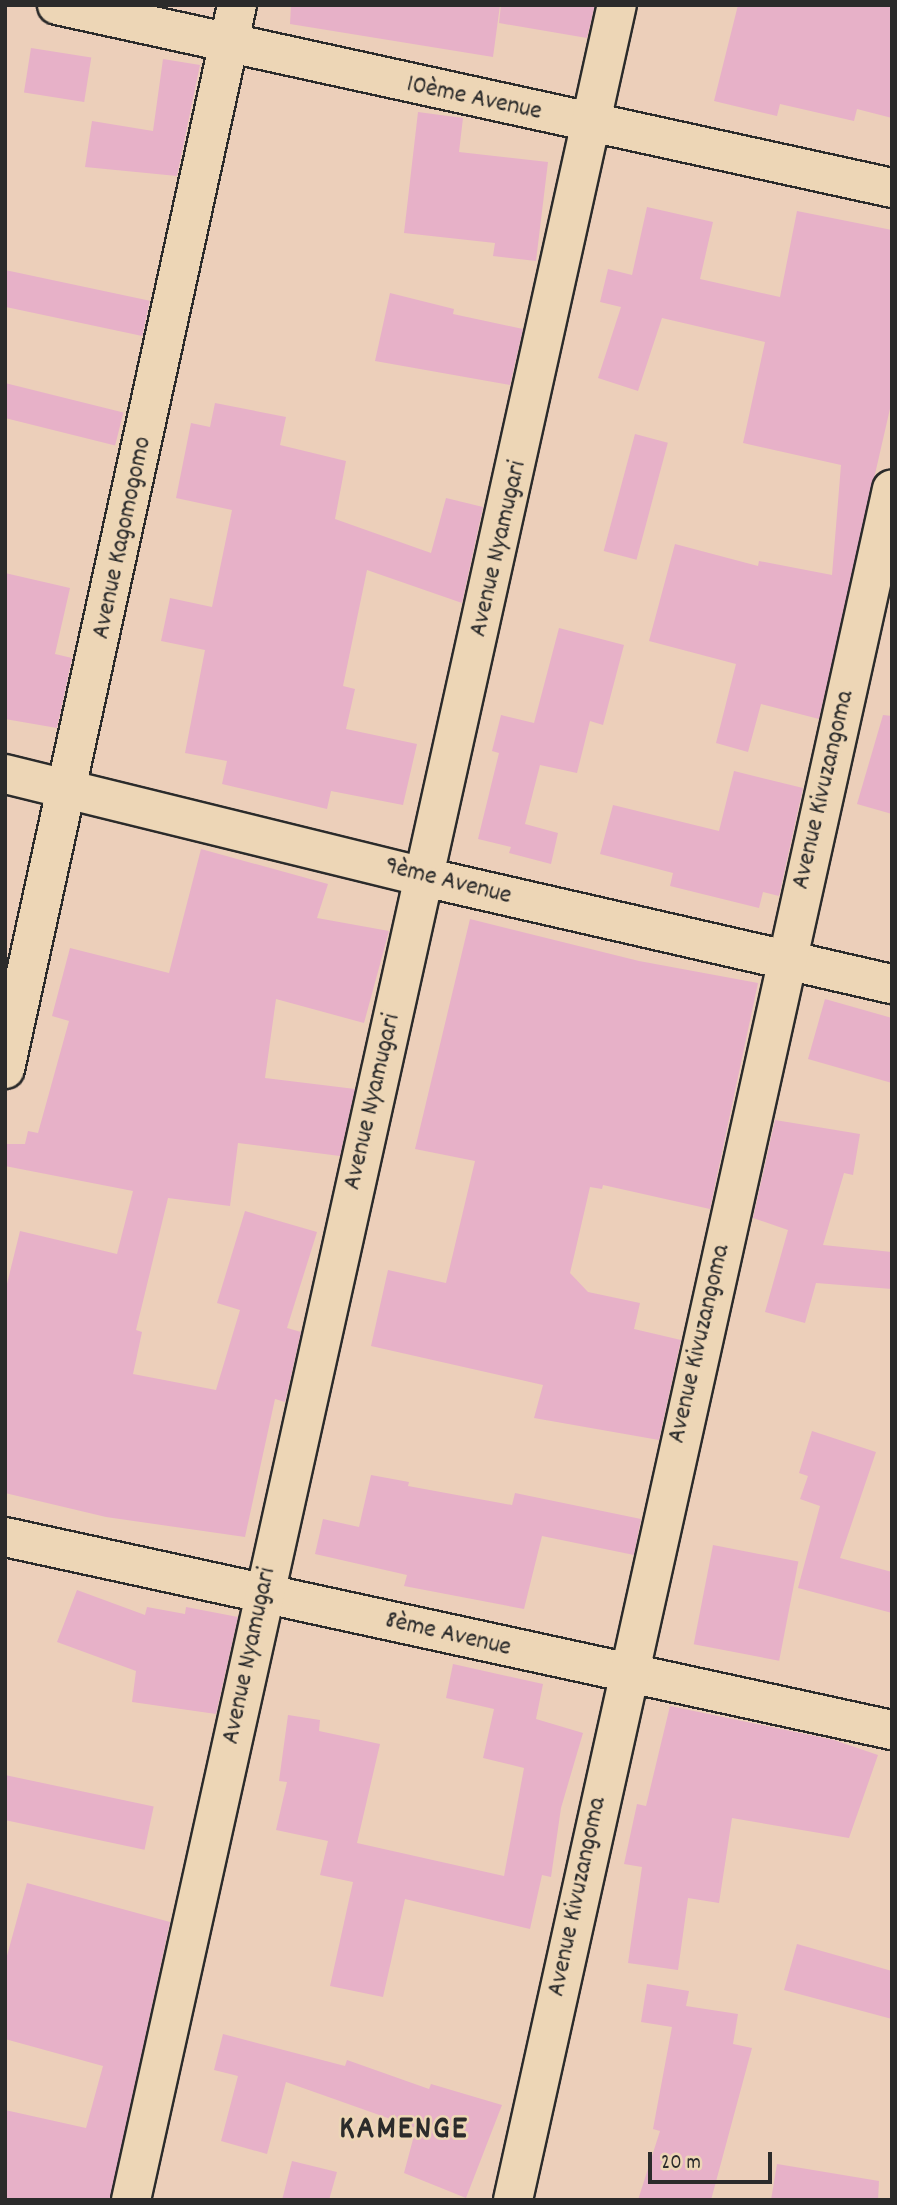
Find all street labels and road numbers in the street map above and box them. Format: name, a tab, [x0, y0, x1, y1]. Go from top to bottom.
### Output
street label: 10ème Avenue	[404, 69, 544, 129]
street label: Avenue Kagomogomo	[86, 434, 160, 642]
street label: Avenue Nyamugari	[464, 458, 534, 640]
street label: Avenue Kivuzangoma	[786, 688, 862, 892]
street label: 9ème Avenue	[381, 851, 515, 913]
street label: Avenue Nyamugari	[338, 1011, 408, 1193]
street label: Avenue Kivuzangoma	[662, 1242, 738, 1446]
street label: Avenue Nyamugari	[216, 1565, 284, 1747]
street label: 8ème Avenue	[382, 1605, 514, 1665]
street label: Avenue Kivuzangoma	[542, 1794, 614, 2000]

